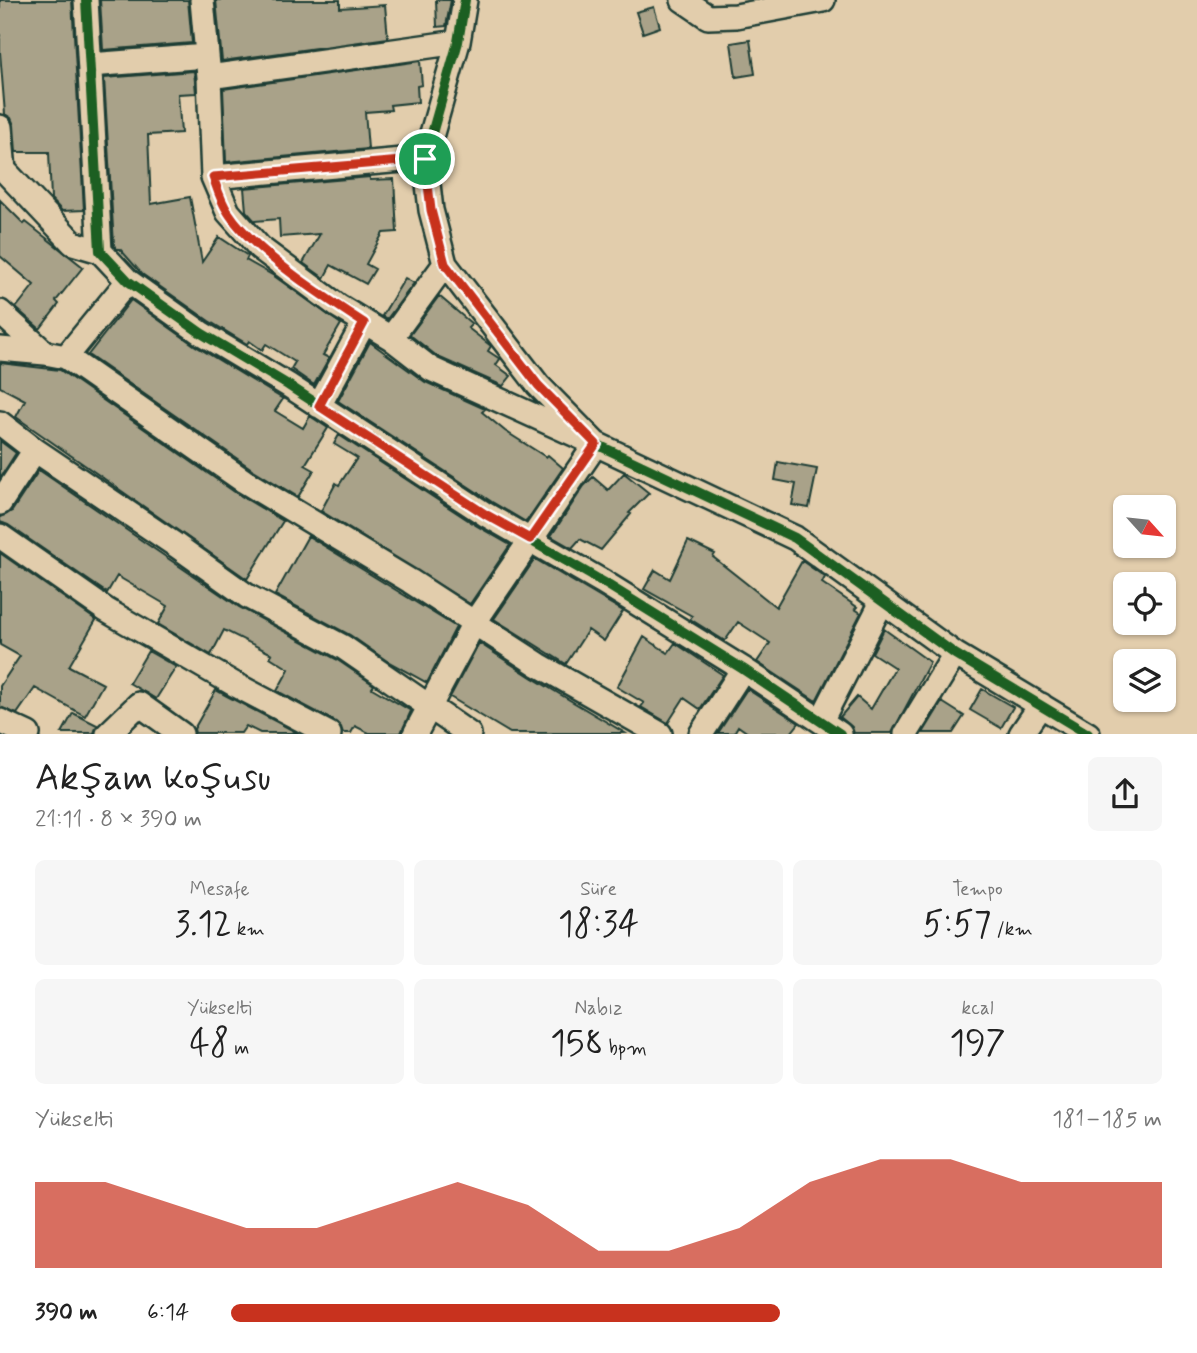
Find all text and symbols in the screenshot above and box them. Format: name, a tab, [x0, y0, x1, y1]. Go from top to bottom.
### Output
pin	[395, 129, 455, 189]
icon: arrive	[406, 140, 444, 178]
north arrow	[1113, 495, 1176, 558]
map controls	[1113, 495, 1176, 712]
button: locate	[1113, 572, 1176, 635]
button: layers	[1113, 649, 1176, 712]
text: Akşam koşusu	[35, 754, 271, 803]
button: share	[1088, 757, 1162, 831]
text: 21:11 · 8 × 390 m	[35, 805, 202, 835]
text: Mesafe	[190, 877, 249, 902]
text: Süre	[580, 877, 617, 902]
text: Tempo	[952, 877, 1003, 902]
text: 3.12	[174, 902, 232, 948]
text: 18:34	[558, 902, 639, 948]
text: 5:57	[922, 902, 991, 948]
text: km	[232, 917, 265, 942]
text: /km	[991, 917, 1033, 942]
text: Yükselti	[187, 996, 252, 1021]
text: Nabız	[574, 996, 623, 1021]
text: kcal	[962, 996, 993, 1021]
text: 48	[190, 1021, 229, 1067]
text: 158	[550, 1021, 603, 1067]
text: 197	[949, 1021, 1006, 1067]
text: m	[229, 1036, 249, 1061]
text: bpm	[603, 1036, 647, 1061]
text: Yükselti	[35, 1105, 113, 1135]
text: 181–185 m	[1052, 1105, 1162, 1135]
text: 390 m	[35, 1298, 97, 1328]
text: 6:14	[147, 1298, 189, 1328]

